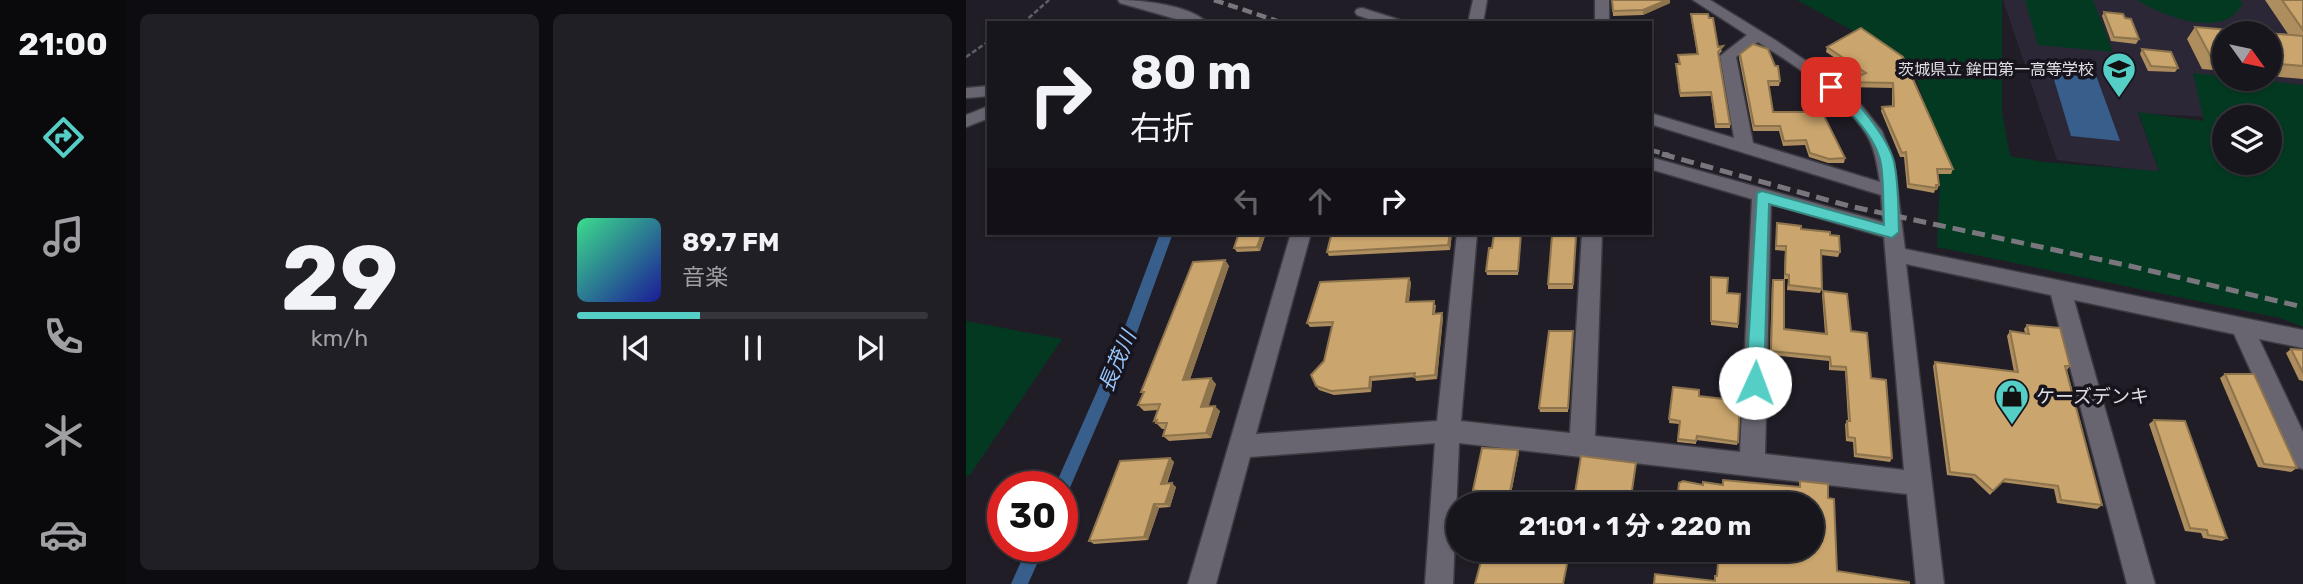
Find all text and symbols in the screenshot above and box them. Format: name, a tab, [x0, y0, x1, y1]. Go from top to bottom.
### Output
north arrow	[2212, 21, 2282, 91]
map controls	[2212, 21, 2282, 175]
text: 21:00	[18, 25, 108, 63]
text: 80 m	[1130, 43, 1252, 101]
icon: right	[1015, 49, 1106, 140]
school or university icon: 茨城県立 鉾田第一高等学校	[2100, 50, 2138, 99]
pin	[1801, 57, 1861, 117]
place label: 茨城県立 鉾田第一高等学校	[1898, 60, 2094, 79]
icon: arrive	[1812, 68, 1850, 106]
button: layers	[2212, 105, 2282, 175]
text: 右折	[1130, 109, 1194, 147]
icon: directions	[39, 113, 88, 162]
icon: left	[1228, 182, 1266, 220]
icon: ahead	[1301, 182, 1339, 220]
icon: right	[1374, 182, 1412, 220]
icon: music	[39, 212, 88, 261]
text: 29	[281, 224, 398, 332]
text: 89.7 FM	[682, 227, 780, 258]
text: 音楽	[682, 263, 728, 291]
icon: phone	[39, 312, 88, 361]
text: km/h	[311, 324, 368, 352]
water label: 長茂川	[1093, 325, 1142, 395]
icon: previous	[617, 329, 655, 367]
icon: pause	[734, 329, 772, 367]
icon: next	[851, 329, 889, 367]
position arrow	[1718, 346, 1792, 420]
shop icon: ケーズデンキ	[1993, 377, 2031, 426]
place label: ケーズデンキ	[2036, 385, 2149, 408]
icon: climate	[39, 411, 88, 460]
speed limit sign: 30	[987, 471, 1078, 562]
icon: car	[39, 510, 88, 559]
text: 21:01 · 1 分 · 220 m	[1519, 511, 1751, 542]

